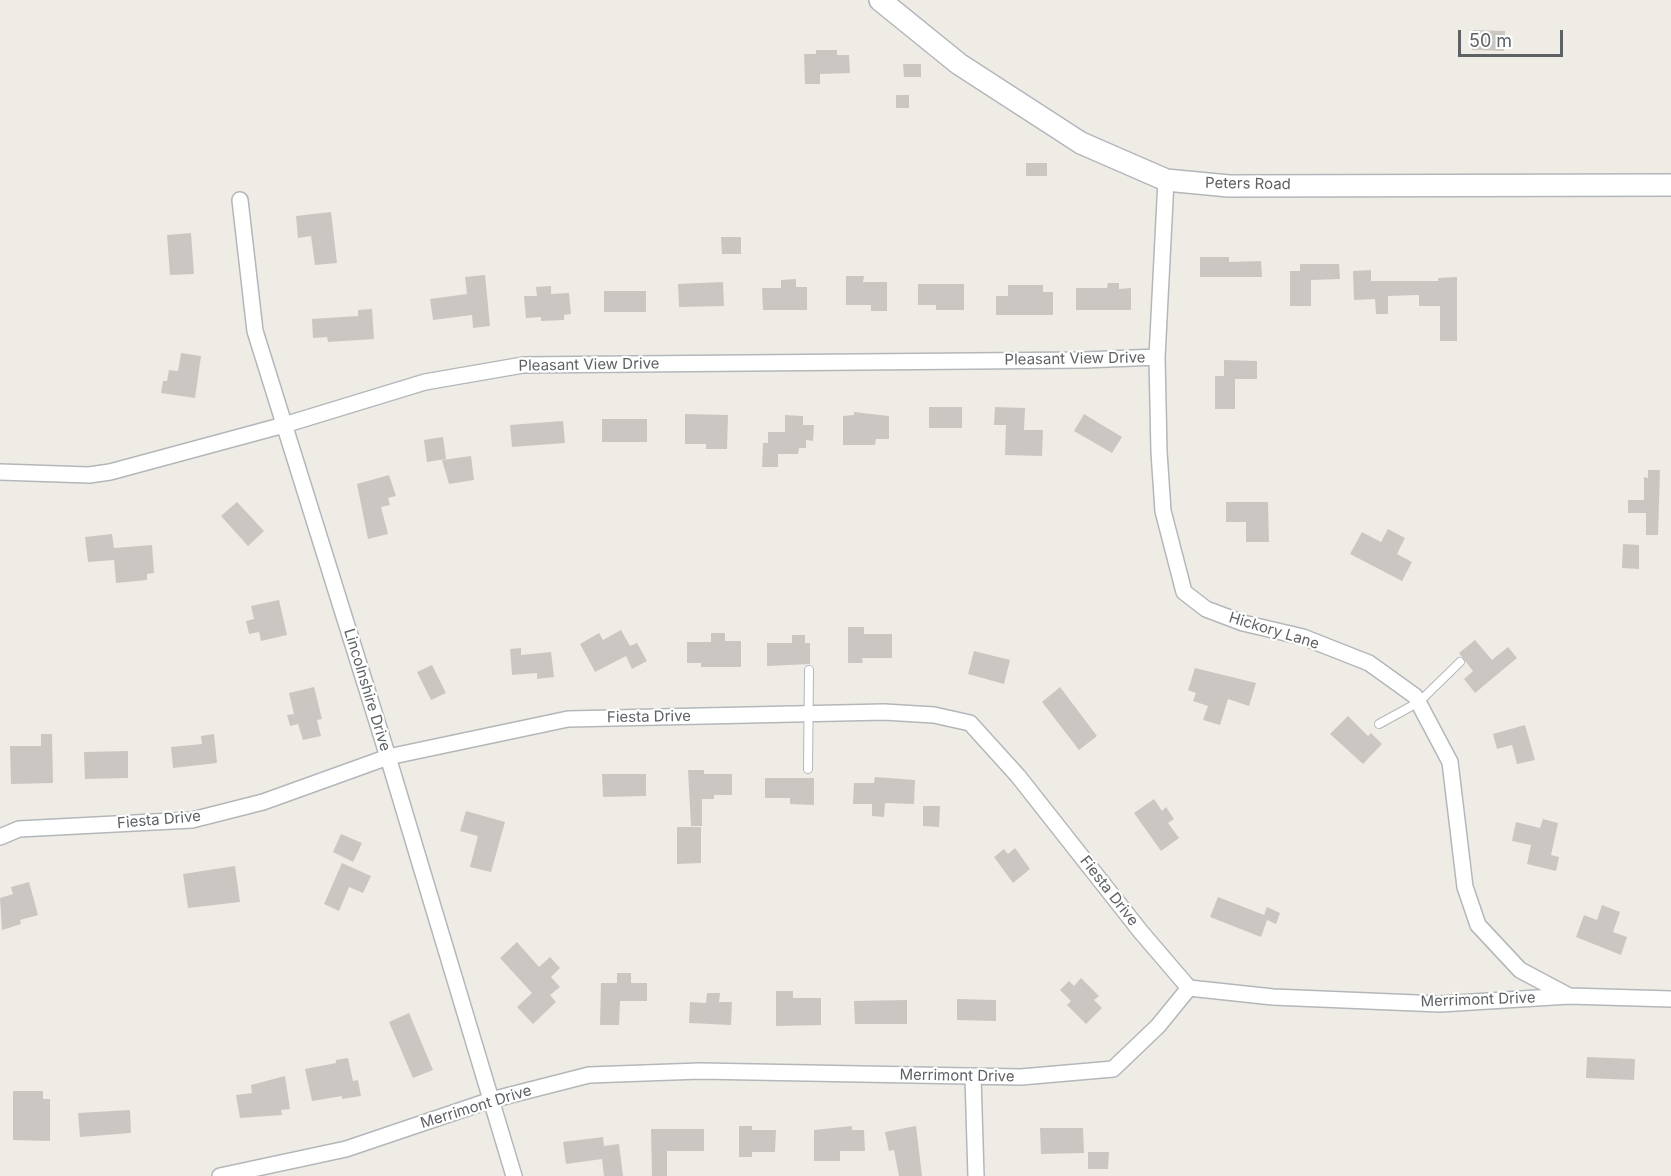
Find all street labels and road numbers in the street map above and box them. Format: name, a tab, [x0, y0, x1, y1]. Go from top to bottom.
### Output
street label: Peters Road	[1205, 174, 1291, 194]
street label: Pleasant View Drive	[1004, 349, 1146, 369]
street label: Pleasant View Drive	[518, 355, 660, 375]
street label: Hickory Lane	[1227, 609, 1321, 653]
street label: Lincolnshire Drive	[340, 627, 394, 753]
street label: Fiesta Drive	[607, 707, 691, 727]
street label: Fiesta Drive	[116, 807, 202, 833]
street label: Fiesta Drive	[1076, 852, 1142, 930]
street label: Merrimont Drive	[1420, 989, 1536, 1011]
street label: Merrimont Drive	[899, 1066, 1015, 1086]
street label: Merrimont Drive	[418, 1082, 534, 1132]

